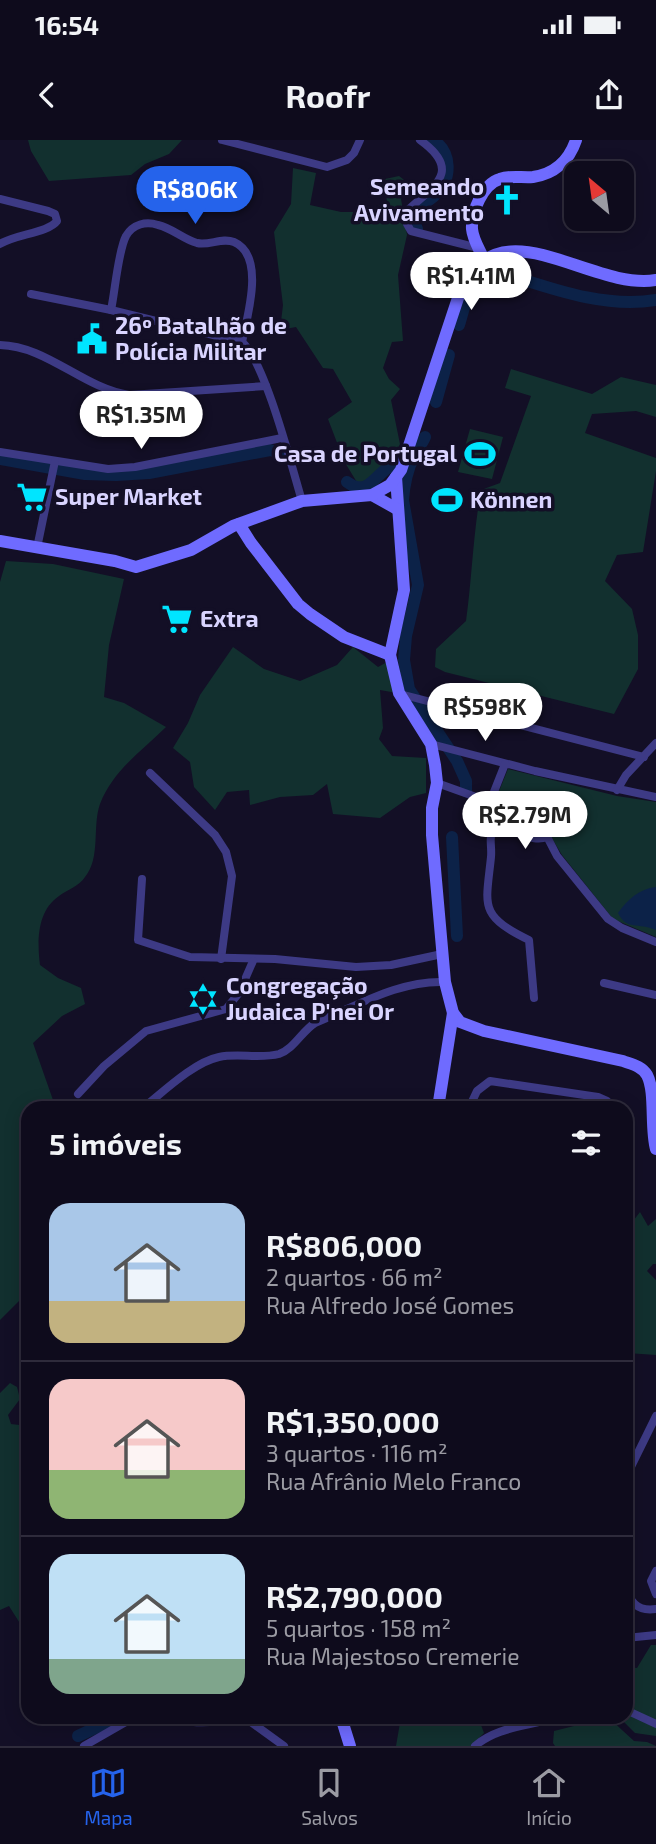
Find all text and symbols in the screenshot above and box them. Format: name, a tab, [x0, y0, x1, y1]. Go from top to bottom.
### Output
text: 16:54	[35, 9, 99, 40]
icon: back	[28, 76, 66, 114]
text: Roofr	[286, 76, 370, 114]
icon: share	[590, 76, 628, 114]
north arrow	[564, 161, 634, 231]
map controls	[564, 161, 634, 231]
pin: R$806K	[138, 167, 252, 226]
place label: Semeando Avivamento	[354, 172, 484, 226]
text: R$806K	[152, 175, 238, 203]
church icon: Semeando Avivamento	[490, 183, 524, 217]
pin: R$1.41M	[406, 253, 536, 312]
text: R$1.41M	[426, 261, 516, 289]
place label: 26º Batalhão de Polícia Militar	[115, 311, 287, 365]
public building icon: 26º Batalhão de Polícia Militar	[75, 322, 109, 356]
pin: R$1.35M	[76, 392, 206, 451]
text: R$1.35M	[96, 400, 186, 428]
sports icon: Casa de Portugal	[463, 437, 497, 471]
place label: Casa de Portugal	[274, 439, 457, 467]
supermarket icon: Super Market	[15, 480, 49, 514]
place label: Super Market	[55, 482, 202, 510]
sports icon: Können	[430, 483, 464, 517]
place label: Können	[470, 485, 552, 513]
supermarket icon: Extra	[160, 602, 194, 636]
place label: Extra	[200, 604, 259, 632]
pin: R$598K	[428, 684, 542, 743]
text: R$598K	[443, 692, 527, 720]
pin: R$2.79M	[460, 792, 590, 851]
text: R$2.79M	[478, 800, 572, 828]
place label: Congregação Judaica P'nei Or	[226, 971, 394, 1025]
synagogue icon: Congregação Judaica P'nei Or	[186, 982, 220, 1016]
icon: filters	[567, 1124, 605, 1162]
text: 5 imóveis	[49, 1125, 182, 1161]
text: R$806,000	[266, 1227, 422, 1263]
icon: home	[105, 1231, 189, 1315]
text: 2 quartos · 66 m²	[266, 1263, 442, 1291]
text: Rua Alfredo José Gomes	[266, 1291, 514, 1319]
text: R$1,350,000	[266, 1403, 440, 1439]
icon: home	[105, 1407, 189, 1491]
text: 3 quartos · 116 m²	[266, 1439, 447, 1467]
text: Rua Afrânio Melo Franco	[266, 1467, 521, 1495]
text: R$2,790,000	[266, 1578, 443, 1614]
icon: home	[105, 1582, 189, 1666]
text: 5 quartos · 158 m²	[266, 1614, 451, 1642]
text: Rua Majestoso Cremerie	[266, 1642, 520, 1670]
tab: Mapa	[84, 1764, 133, 1829]
tab: Salvos	[301, 1764, 358, 1829]
tab: Início	[526, 1764, 572, 1829]

